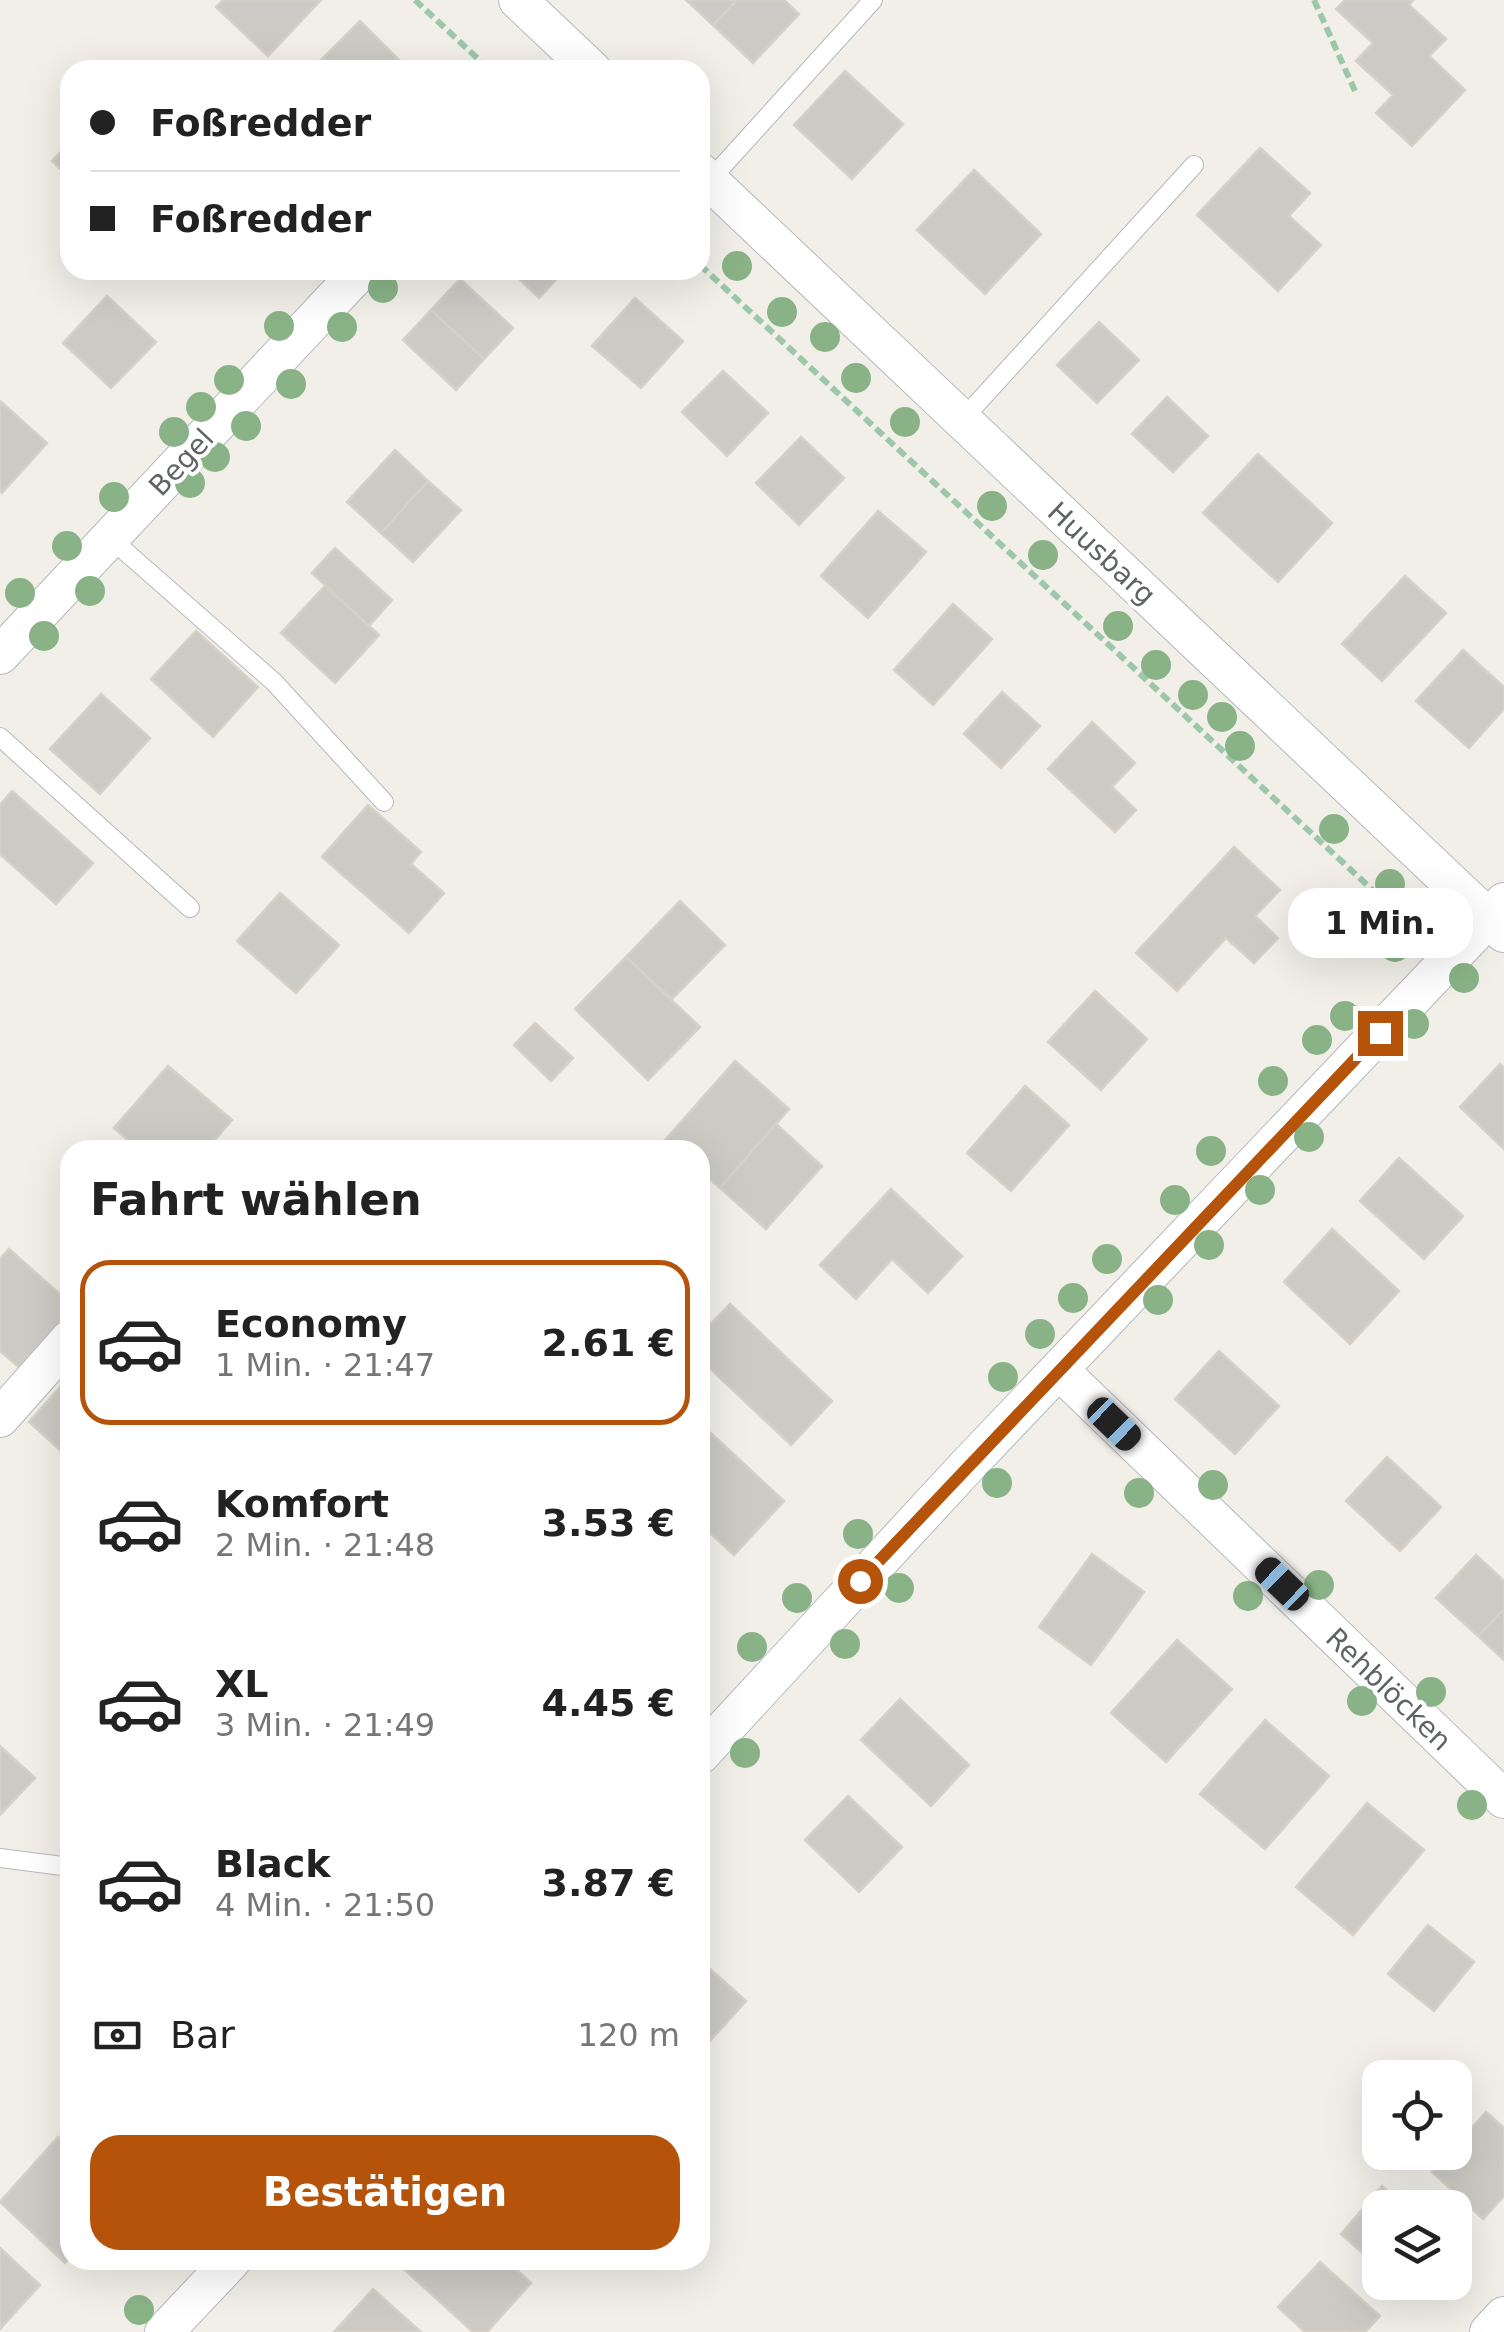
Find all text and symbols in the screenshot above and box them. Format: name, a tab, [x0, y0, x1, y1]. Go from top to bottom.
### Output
text: Foßredder	[150, 101, 371, 145]
text: Foßredder	[150, 197, 371, 241]
street label: Begel	[142, 422, 220, 503]
street label: Huusbarg	[1041, 495, 1162, 611]
callout: 1 Min.	[1288, 888, 1472, 958]
text: 1 Min.	[1325, 904, 1436, 942]
route end	[1358, 1011, 1403, 1056]
text: Fahrt wählen	[90, 1173, 422, 1226]
icon: car	[95, 1298, 185, 1388]
text: Economy	[215, 1302, 407, 1346]
text: 2.61 €	[542, 1321, 675, 1365]
text: 1 Min. · 21:47	[215, 1346, 435, 1384]
car	[1082, 1392, 1146, 1456]
icon: car	[95, 1478, 185, 1568]
text: Komfort	[215, 1482, 389, 1526]
text: 3.53 €	[542, 1501, 675, 1545]
text: 2 Min. · 21:48	[215, 1526, 435, 1564]
car	[1250, 1552, 1314, 1616]
route start	[838, 1559, 883, 1604]
street label: Rehblöcken	[1319, 1621, 1458, 1757]
icon: car	[95, 1658, 185, 1748]
text: XL	[215, 1662, 269, 1706]
text: 4.45 €	[542, 1681, 675, 1725]
text: 3 Min. · 21:49	[215, 1706, 435, 1744]
icon: car	[95, 1838, 185, 1928]
text: Black	[215, 1842, 330, 1886]
text: 3.87 €	[542, 1861, 675, 1905]
text: 4 Min. · 21:50	[215, 1886, 435, 1924]
icon: cash	[90, 2008, 145, 2063]
text: Bar	[170, 2013, 235, 2057]
text: 120 m	[578, 2016, 680, 2054]
map controls	[1362, 2060, 1472, 2300]
button: locate	[1362, 2060, 1472, 2170]
button: Bestätigen	[90, 2135, 680, 2250]
button: layers	[1362, 2190, 1472, 2300]

